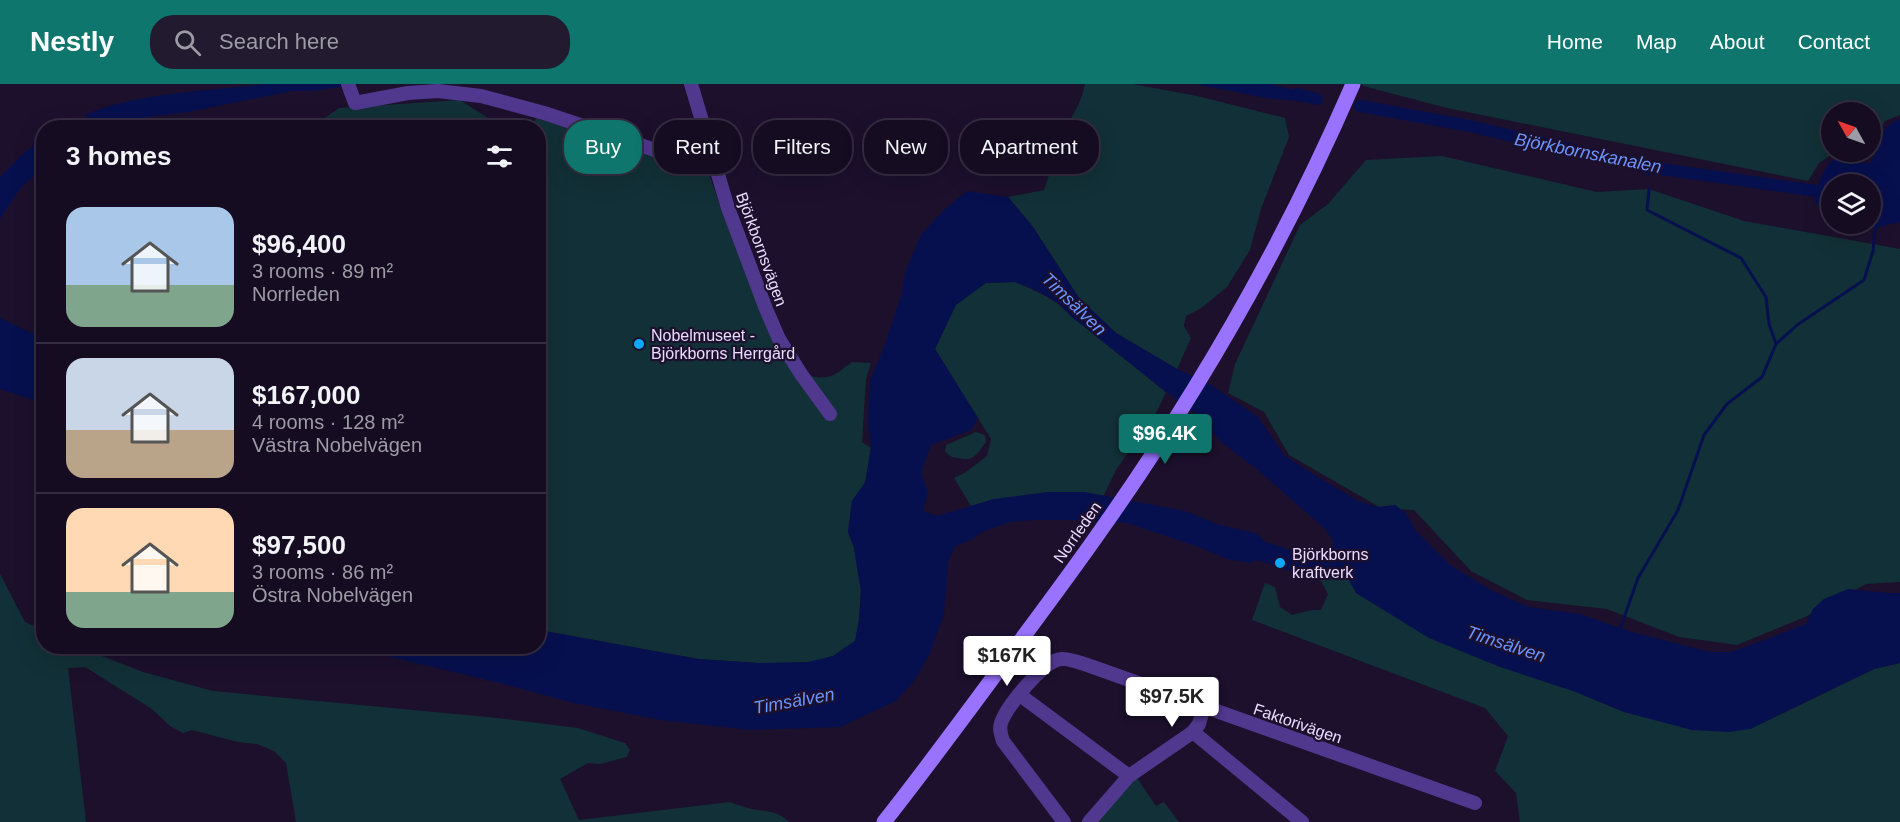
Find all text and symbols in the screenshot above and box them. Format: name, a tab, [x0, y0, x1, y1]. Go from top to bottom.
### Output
search box	[150, 15, 570, 69]
text: Nestly	[30, 26, 114, 57]
icon: search	[171, 26, 204, 59]
text: Search here	[219, 29, 339, 54]
text: Home	[1547, 30, 1603, 53]
text: Map	[1636, 30, 1677, 53]
text: About	[1710, 30, 1765, 53]
text: Contact	[1798, 30, 1870, 53]
north arrow	[1821, 102, 1881, 162]
map controls	[1821, 102, 1881, 234]
chip: Buy	[564, 120, 642, 174]
chip: Rent	[654, 120, 741, 174]
chip: Filters	[753, 120, 852, 174]
chip: New	[864, 120, 948, 174]
chip: Apartment	[960, 120, 1099, 174]
water label: Björkbornskanalen	[1513, 129, 1663, 177]
icon: filters	[483, 140, 516, 173]
text: 3 homes	[66, 141, 172, 171]
button: layers	[1821, 174, 1881, 234]
street label: Björkbornsvägen	[733, 190, 790, 308]
text: $96,400	[252, 229, 346, 259]
icon: home	[114, 231, 186, 303]
text: 3 rooms · 89 m²	[252, 260, 393, 282]
water label: Timsälven	[1038, 268, 1110, 340]
text: Norrleden	[252, 283, 340, 305]
place label: Nobelmuseet - Björkborns Herrgård	[651, 327, 795, 362]
marker: Nobelmuseet - Björkborns Herrgård	[632, 337, 646, 351]
text: $167,000	[252, 380, 360, 410]
icon: home	[114, 382, 186, 454]
text: 4 rooms · 128 m²	[252, 411, 404, 433]
pin: $96.4K	[1116, 414, 1214, 465]
text: $96.4K	[1133, 422, 1197, 444]
text: Västra Nobelvägen	[252, 434, 422, 456]
street label: Norrleden	[1050, 499, 1105, 566]
text: $97,500	[252, 530, 346, 560]
icon: home	[114, 532, 186, 604]
place label: Björkborns kraftverk	[1292, 546, 1368, 581]
marker: Björkborns kraftverk	[1273, 556, 1287, 570]
text: 3 rooms · 86 m²	[252, 561, 393, 583]
text: Östra Nobelvägen	[252, 584, 413, 606]
water label: Timsälven	[1464, 622, 1548, 666]
pin: $167K	[965, 636, 1049, 687]
text: $167K	[978, 644, 1036, 666]
pin: $97.5K	[1123, 677, 1221, 728]
water label: Timsälven	[752, 684, 836, 718]
text: $97.5K	[1140, 685, 1204, 707]
street label: Faktorivägen	[1251, 700, 1344, 747]

